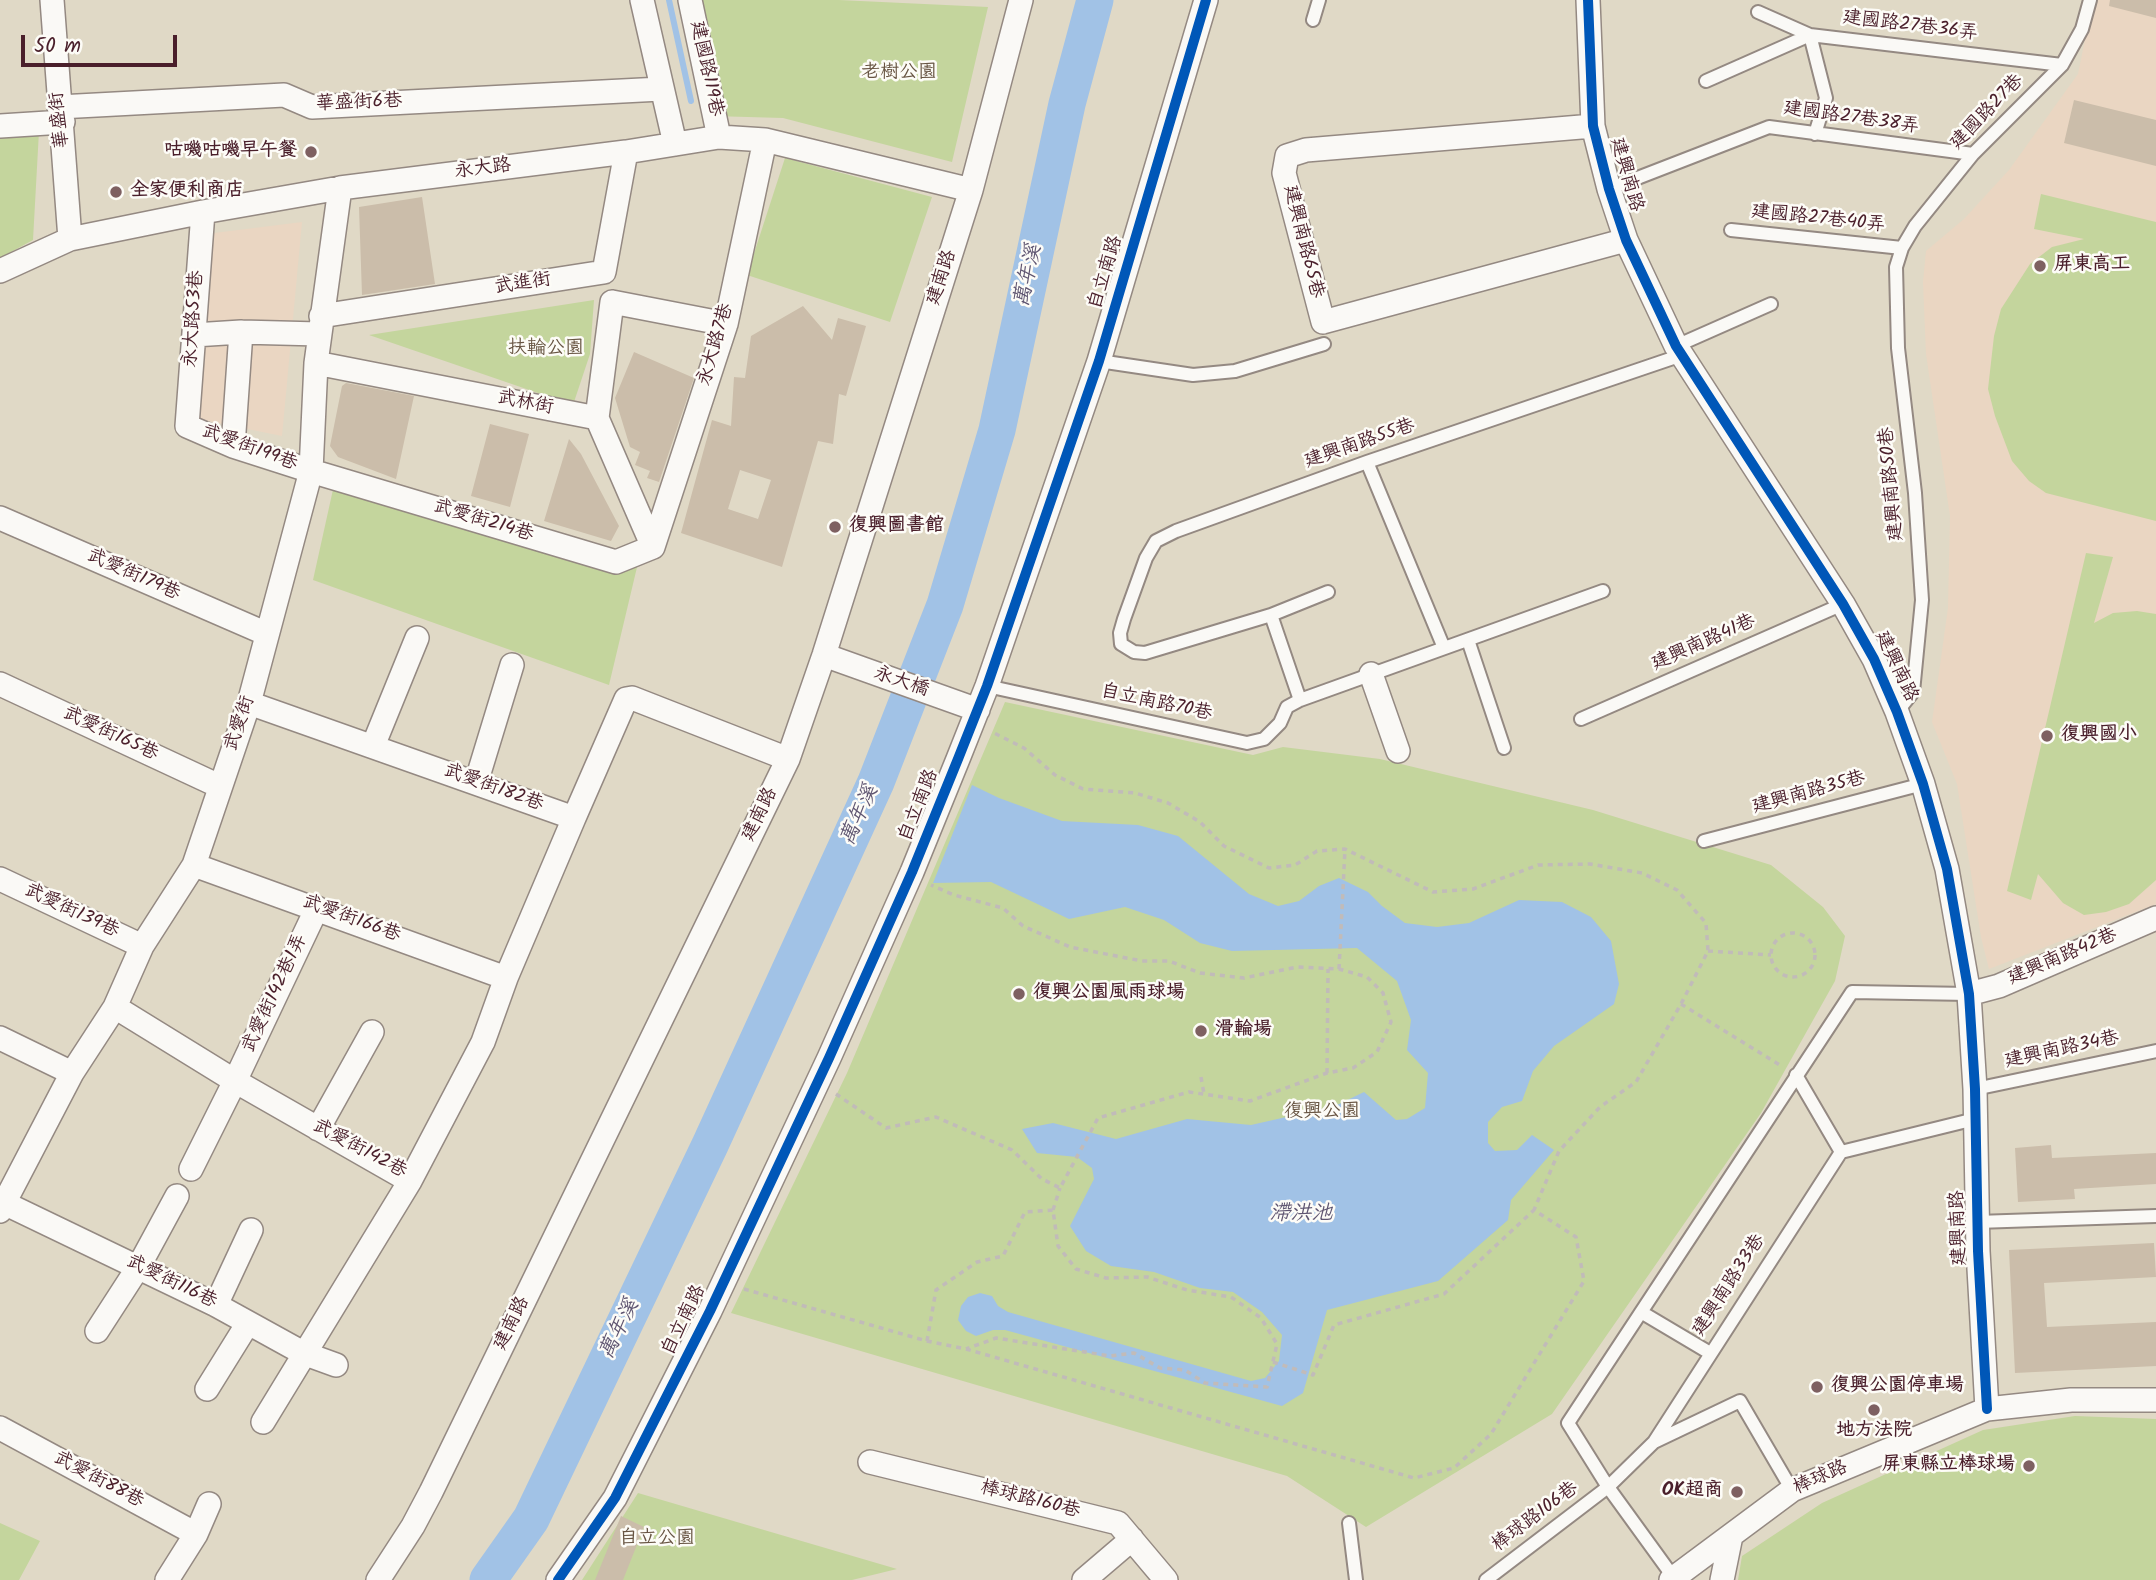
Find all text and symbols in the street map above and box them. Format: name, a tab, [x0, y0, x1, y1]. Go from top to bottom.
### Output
street label: 建國路27巷36弄	[1841, 7, 1979, 47]
street label: 建國路119巷	[684, 19, 726, 119]
scale bar	[24, 21, 180, 65]
text: 50 m	[34, 30, 81, 63]
park label: 老樹公園	[861, 63, 937, 85]
street label: 建國路27巷	[1947, 71, 2029, 155]
street label: 華盛街	[47, 90, 75, 150]
street label: 華盛街6巷	[315, 91, 403, 117]
street label: 建國路27巷38弄	[1782, 98, 1920, 140]
street label: 建興南路	[1604, 135, 1646, 215]
place label: 咕嘰咕嘰早午餐	[164, 141, 297, 163]
marker: 咕嘰咕嘰早午餐	[303, 144, 319, 160]
street label: 永大路	[453, 155, 513, 185]
place label: 全家便利商店	[130, 181, 244, 203]
street label: 建興南路65巷	[1277, 183, 1327, 301]
marker: 全家便利商店	[108, 184, 124, 200]
street label: 建國路27巷40弄	[1750, 202, 1886, 238]
street label: 自立南路	[1085, 233, 1129, 313]
water label: 萬年溪	[1011, 243, 1049, 309]
street label: 建南路	[923, 247, 963, 309]
place label: 屏東高工	[2054, 255, 2130, 277]
marker: 屏東高工	[2032, 258, 2048, 274]
street label: 武進街	[493, 269, 553, 301]
street label: 永大路53巷	[180, 270, 210, 368]
street label: 永大路7巷	[694, 301, 740, 389]
park label: 扶輪公園	[508, 339, 584, 361]
street label: 武林街	[495, 387, 555, 421]
street label: 建興南路55巷	[1302, 415, 1418, 475]
street label: 武愛街199巷	[198, 421, 300, 477]
street label: 建興南路50巷	[1877, 426, 1909, 542]
street label: 武愛街214巷	[430, 496, 536, 548]
place label: 復興圖書館	[849, 516, 944, 538]
marker: 復興圖書館	[827, 519, 843, 535]
street label: 武愛街179巷	[83, 545, 183, 607]
street label: 建興南路41巷	[1648, 611, 1760, 677]
street label: 建興南路	[1869, 628, 1921, 706]
street label: 永大橋	[870, 663, 932, 703]
street label: 自立南路70巷	[1098, 681, 1214, 727]
street label: 武愛街	[221, 693, 261, 755]
street label: 武愛街165巷	[59, 703, 161, 767]
place label: 復興國小	[2061, 725, 2137, 747]
marker: 復興國小	[2039, 728, 2055, 744]
street label: 武愛街182巷	[440, 760, 546, 818]
street label: 自立南路	[895, 766, 945, 846]
street label: 建興南路35巷	[1750, 768, 1868, 820]
water label: 萬年溪	[837, 782, 885, 850]
street label: 建南路	[738, 784, 784, 846]
street label: 武愛街139巷	[20, 880, 122, 944]
street label: 武愛街166巷	[299, 892, 403, 948]
street label: 建興南路42巷	[2005, 925, 2121, 991]
street label: 武愛街142巷1弄	[239, 931, 313, 1057]
place label: 復興公園風雨球場	[1033, 983, 1185, 1005]
marker: 復興公園風雨球場	[1011, 986, 1027, 1002]
place label: 滑輪場	[1215, 1020, 1272, 1042]
marker: 滑輪場	[1193, 1023, 1209, 1039]
street label: 建興南路34巷	[2003, 1028, 2121, 1074]
park label: 復興公園	[1284, 1102, 1360, 1124]
street label: 武愛街142巷	[308, 1116, 410, 1184]
street label: 建興南路	[1947, 1190, 1973, 1266]
water label: 滯洪池	[1270, 1202, 1332, 1228]
street label: 建興南路33巷	[1689, 1231, 1771, 1341]
street label: 武愛街116巷	[122, 1251, 220, 1315]
street label: 自立南路	[658, 1282, 712, 1360]
street label: 建南路	[490, 1293, 536, 1355]
water label: 萬年溪	[596, 1296, 646, 1364]
place label: 復興公園停車場	[1831, 1376, 1964, 1398]
marker: 復興公園停車場	[1809, 1379, 1825, 1395]
marker: 地方法院	[1866, 1402, 1882, 1418]
place label: 地方法院	[1836, 1421, 1912, 1443]
street label: 武愛街88巷	[49, 1448, 147, 1514]
place label: 屏東縣立棒球場	[1882, 1455, 2015, 1477]
street label: 棒球路	[1790, 1457, 1852, 1501]
marker: 屏東縣立棒球場	[2021, 1458, 2037, 1474]
street label: 棒球路160巷	[978, 1478, 1082, 1524]
street label: 棒球路106巷	[1488, 1478, 1584, 1558]
place label: OK超商	[1662, 1481, 1723, 1503]
marker: OK超商	[1729, 1484, 1745, 1500]
park label: 自立公園	[619, 1529, 695, 1551]

